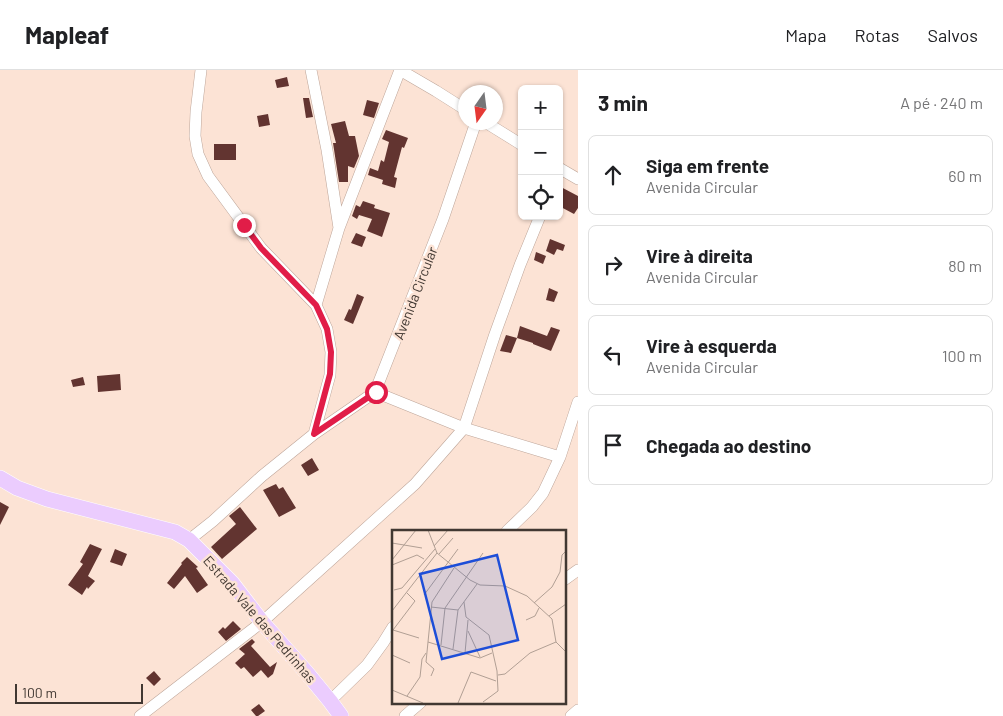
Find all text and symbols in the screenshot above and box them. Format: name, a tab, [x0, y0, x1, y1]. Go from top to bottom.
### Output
text: Mapleaf	[25, 20, 109, 49]
text: Mapa	[785, 24, 826, 46]
text: Rotas	[854, 24, 899, 46]
text: Salvos	[927, 24, 978, 46]
north arrow	[458, 85, 503, 130]
map controls	[518, 85, 563, 220]
button: +	[518, 85, 563, 130]
text: 3 min	[598, 90, 648, 115]
text: A pé · 240 m	[900, 93, 983, 112]
button: −	[518, 130, 563, 175]
text: Siga em frente	[646, 154, 769, 177]
icon: ahead	[599, 161, 627, 189]
text: 60 m	[948, 166, 982, 185]
button: locate	[518, 175, 563, 220]
text: Avenida Circular	[646, 177, 758, 196]
route end	[233, 214, 256, 237]
street label: Avenida Circular	[389, 244, 441, 342]
text: Vire à direita	[646, 244, 753, 267]
icon: right	[599, 251, 627, 279]
text: 80 m	[948, 256, 982, 275]
text: Avenida Circular	[646, 267, 758, 286]
text: Vire à esquerda	[646, 334, 777, 357]
icon: left	[599, 341, 627, 369]
text: 100 m	[942, 346, 982, 365]
text: Avenida Circular	[646, 357, 758, 376]
route start	[365, 381, 388, 404]
icon: arrive	[599, 431, 627, 459]
text: Chegada ao destino	[646, 434, 811, 457]
inset map	[392, 530, 566, 704]
street label: Estrada Vale das Pedrinhas	[200, 552, 320, 686]
scale bar	[15, 681, 142, 704]
text: 100 m	[22, 684, 57, 701]

